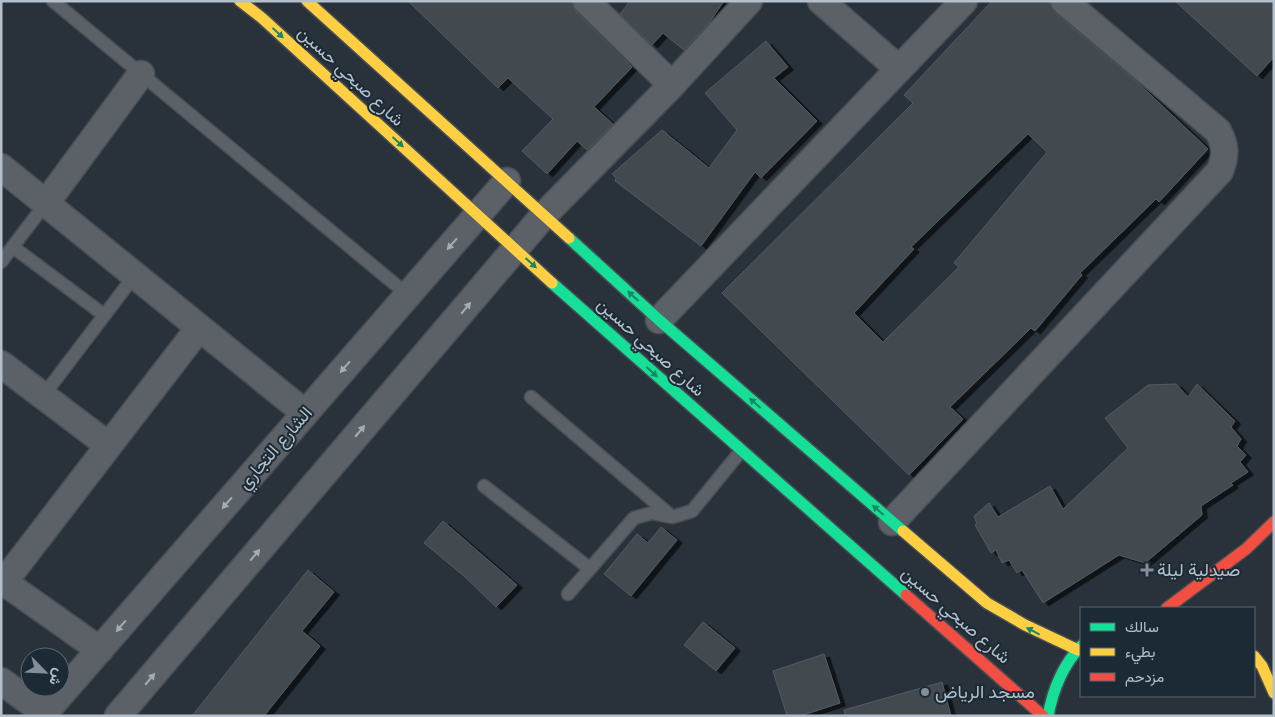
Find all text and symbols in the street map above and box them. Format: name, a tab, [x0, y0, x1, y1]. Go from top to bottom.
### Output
street label: شارع صبحي حسين	[291, 22, 408, 134]
one-way arrow	[271, 27, 284, 38]
one-way arrow	[391, 136, 403, 148]
one-way arrow	[446, 238, 458, 250]
one-way arrow	[524, 257, 536, 269]
one-way arrow	[627, 290, 639, 302]
street label: شارع صبحي حسين	[590, 294, 709, 404]
one-way arrow	[460, 302, 472, 314]
one-way arrow	[340, 360, 351, 373]
one-way arrow	[646, 366, 659, 377]
one-way arrow	[748, 398, 761, 409]
street label: الشارع التجاري	[234, 403, 320, 497]
one-way arrow	[355, 425, 366, 438]
one-way arrow	[222, 496, 233, 509]
one-way arrow	[872, 504, 884, 516]
one-way arrow	[249, 549, 260, 561]
place label: صيدلية ليلة	[1157, 560, 1240, 583]
street label: شارع صبحي حسين	[894, 562, 1014, 671]
marker: صيدلية ليلة	[1141, 564, 1153, 576]
legend	[1080, 607, 1255, 697]
one-way arrow	[115, 619, 127, 631]
text: سالك	[1125, 619, 1159, 638]
one-way arrow	[1025, 627, 1040, 635]
text: بطيء	[1125, 644, 1155, 665]
north arrow	[20, 647, 70, 697]
text: ش	[44, 666, 67, 688]
text: مزدحم	[1125, 669, 1164, 688]
one-way arrow	[144, 672, 155, 685]
place label: مسجد الرياض	[935, 682, 1035, 705]
marker: مسجد الرياض	[919, 686, 931, 698]

